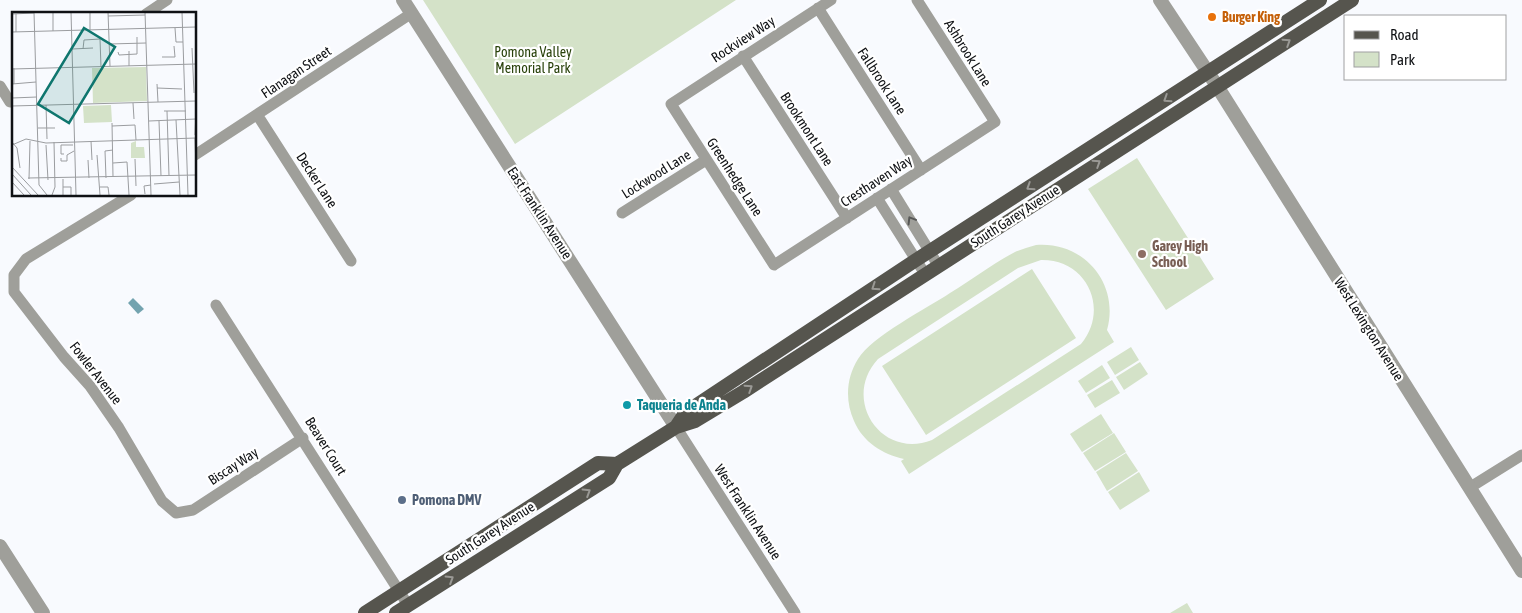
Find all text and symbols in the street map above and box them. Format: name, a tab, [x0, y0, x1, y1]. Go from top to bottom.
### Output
place label: Burger King	[1222, 9, 1281, 25]
marker: Burger King	[1206, 11, 1218, 23]
inset map	[12, 12, 196, 196]
street label: Rockview Way	[708, 12, 778, 65]
legend	[1344, 15, 1507, 80]
street label: Ashbrook Lane	[941, 17, 995, 89]
text: Road	[1390, 26, 1419, 43]
one-way arrow	[1281, 38, 1290, 48]
street label: Flanagan Street	[258, 43, 334, 101]
park label: Pomona Valley Memorial Park	[494, 44, 572, 76]
street label: Fallbrook Lane	[854, 45, 910, 117]
text: Park	[1390, 51, 1415, 68]
street label: Brookmont Lane	[777, 89, 837, 169]
one-way arrow	[1163, 93, 1173, 102]
street label: Greenhedge Lane	[704, 135, 766, 219]
street label: Lockwood Lane	[619, 146, 693, 202]
street label: Decker Lane	[293, 149, 341, 211]
street label: Cresthaven Way	[837, 152, 915, 210]
one-way arrow	[1091, 159, 1100, 169]
street label: East Franklin Avenue	[504, 164, 576, 262]
one-way arrow	[1027, 180, 1036, 190]
street label: South Garey Avenue	[968, 181, 1062, 251]
one-way arrow	[907, 216, 917, 225]
place label: Garey High School	[1152, 238, 1208, 270]
marker: Garey High School	[1136, 248, 1148, 260]
street label: West Lexington Avenue	[1331, 275, 1407, 383]
one-way arrow	[871, 280, 880, 290]
street label: Fowler Avenue	[67, 339, 125, 407]
one-way arrow	[744, 385, 753, 394]
place label: Taqueria de Anda	[637, 397, 726, 413]
marker: Taqueria de Anda	[621, 399, 633, 411]
street label: Beaver Court	[302, 414, 350, 478]
street label: Biscay Way	[205, 444, 261, 488]
street label: West Franklin Avenue	[711, 461, 785, 563]
one-way arrow	[581, 489, 590, 498]
place label: Pomona DMV	[412, 492, 481, 508]
marker: Pomona DMV	[396, 494, 408, 506]
street label: South Garey Avenue	[443, 498, 537, 568]
one-way arrow	[444, 576, 453, 585]

